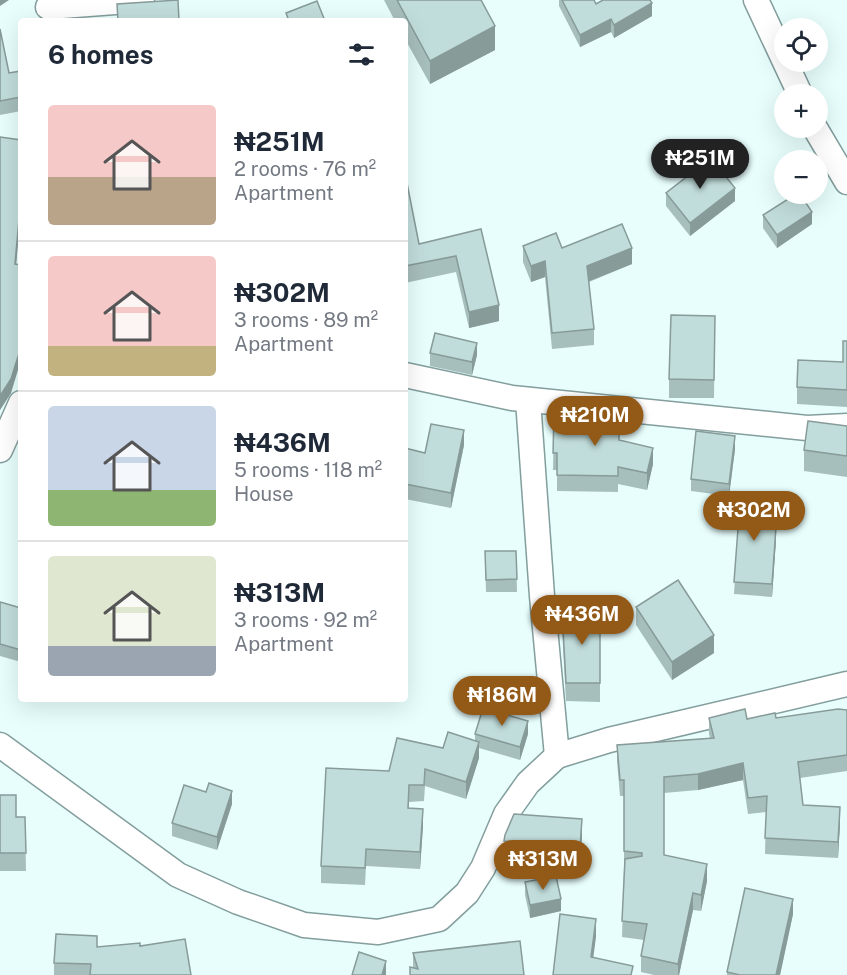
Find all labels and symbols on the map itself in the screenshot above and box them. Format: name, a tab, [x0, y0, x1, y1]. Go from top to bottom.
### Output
pin: ₦251M	[658, 139, 742, 190]
pin: ₦210M	[553, 396, 637, 447]
pin: ₦302M	[712, 491, 796, 542]
pin: ₦436M	[540, 595, 624, 646]
pin: ₦186M	[460, 676, 544, 727]
pin: ₦313M	[501, 840, 585, 891]

